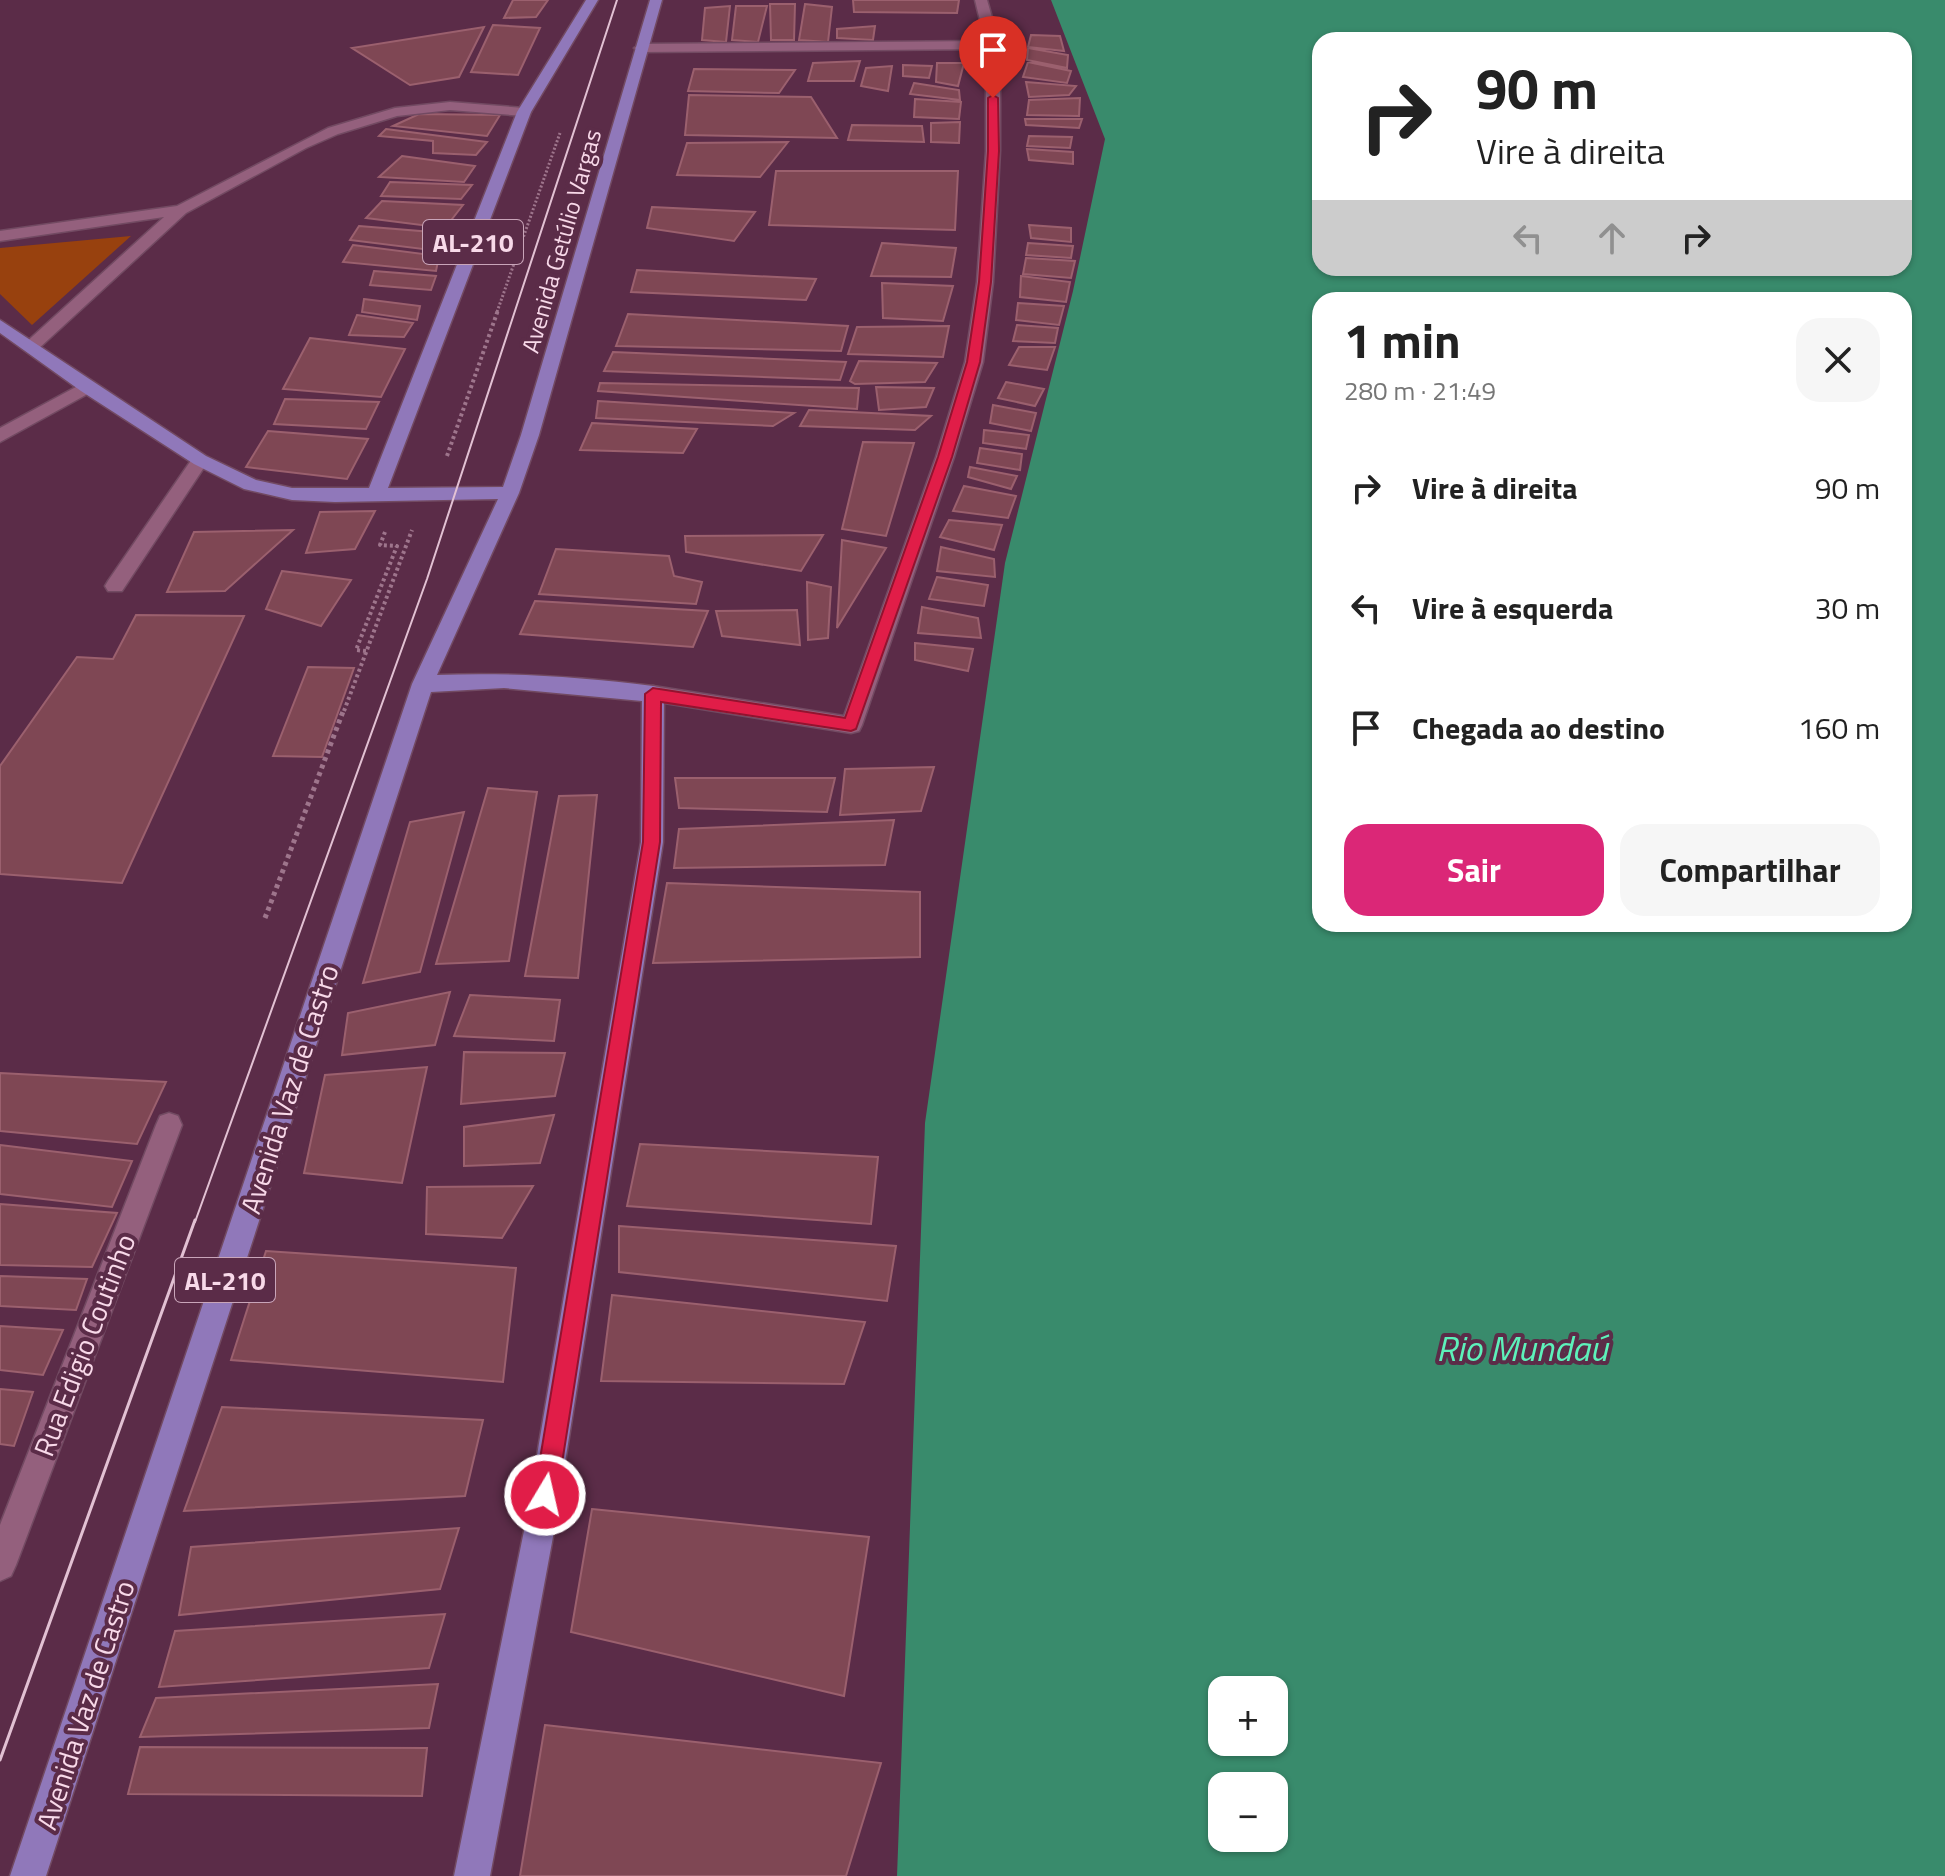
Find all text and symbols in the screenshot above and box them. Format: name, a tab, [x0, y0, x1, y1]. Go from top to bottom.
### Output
pin	[959, 16, 1027, 98]
icon: arrive	[971, 28, 1015, 72]
text: 90 m	[1476, 46, 1598, 131]
icon: right	[1344, 64, 1448, 168]
text: Vire à direita	[1476, 123, 1665, 178]
street label: Avenida Getúlio Vargas	[512, 125, 610, 357]
icon: left	[1506, 216, 1550, 260]
icon: ahead	[1590, 216, 1634, 260]
icon: right	[1674, 216, 1718, 260]
road number: AL-210	[423, 220, 523, 264]
text: 1 min	[1344, 304, 1461, 377]
button: close	[1796, 318, 1880, 402]
text: 280 m · 21:49	[1344, 371, 1496, 410]
text: Vire à direita	[1412, 465, 1577, 511]
text: 90 m	[1815, 465, 1880, 511]
icon: right	[1344, 466, 1388, 510]
text: Vire à esquerda	[1412, 585, 1613, 631]
text: 30 m	[1815, 585, 1880, 631]
icon: left	[1344, 586, 1388, 630]
text: Chegada ao destino	[1412, 705, 1665, 751]
text: 160 m	[1798, 705, 1880, 751]
icon: arrive	[1344, 706, 1388, 750]
button: Sair	[1344, 824, 1604, 916]
button: Compartilhar	[1620, 824, 1880, 916]
street label: Avenida Vaz de Castro	[228, 959, 350, 1219]
street label: Rua Edigio Coutinho	[22, 1227, 146, 1463]
road number: AL-210	[175, 1258, 275, 1302]
water label: Rio Mundaú	[1436, 1320, 1610, 1375]
position arrow	[503, 1453, 587, 1537]
street label: Avenida Vaz de Castro	[24, 1575, 146, 1835]
map controls	[1208, 1676, 1288, 1852]
button: +	[1208, 1676, 1288, 1756]
button: −	[1208, 1772, 1288, 1852]

